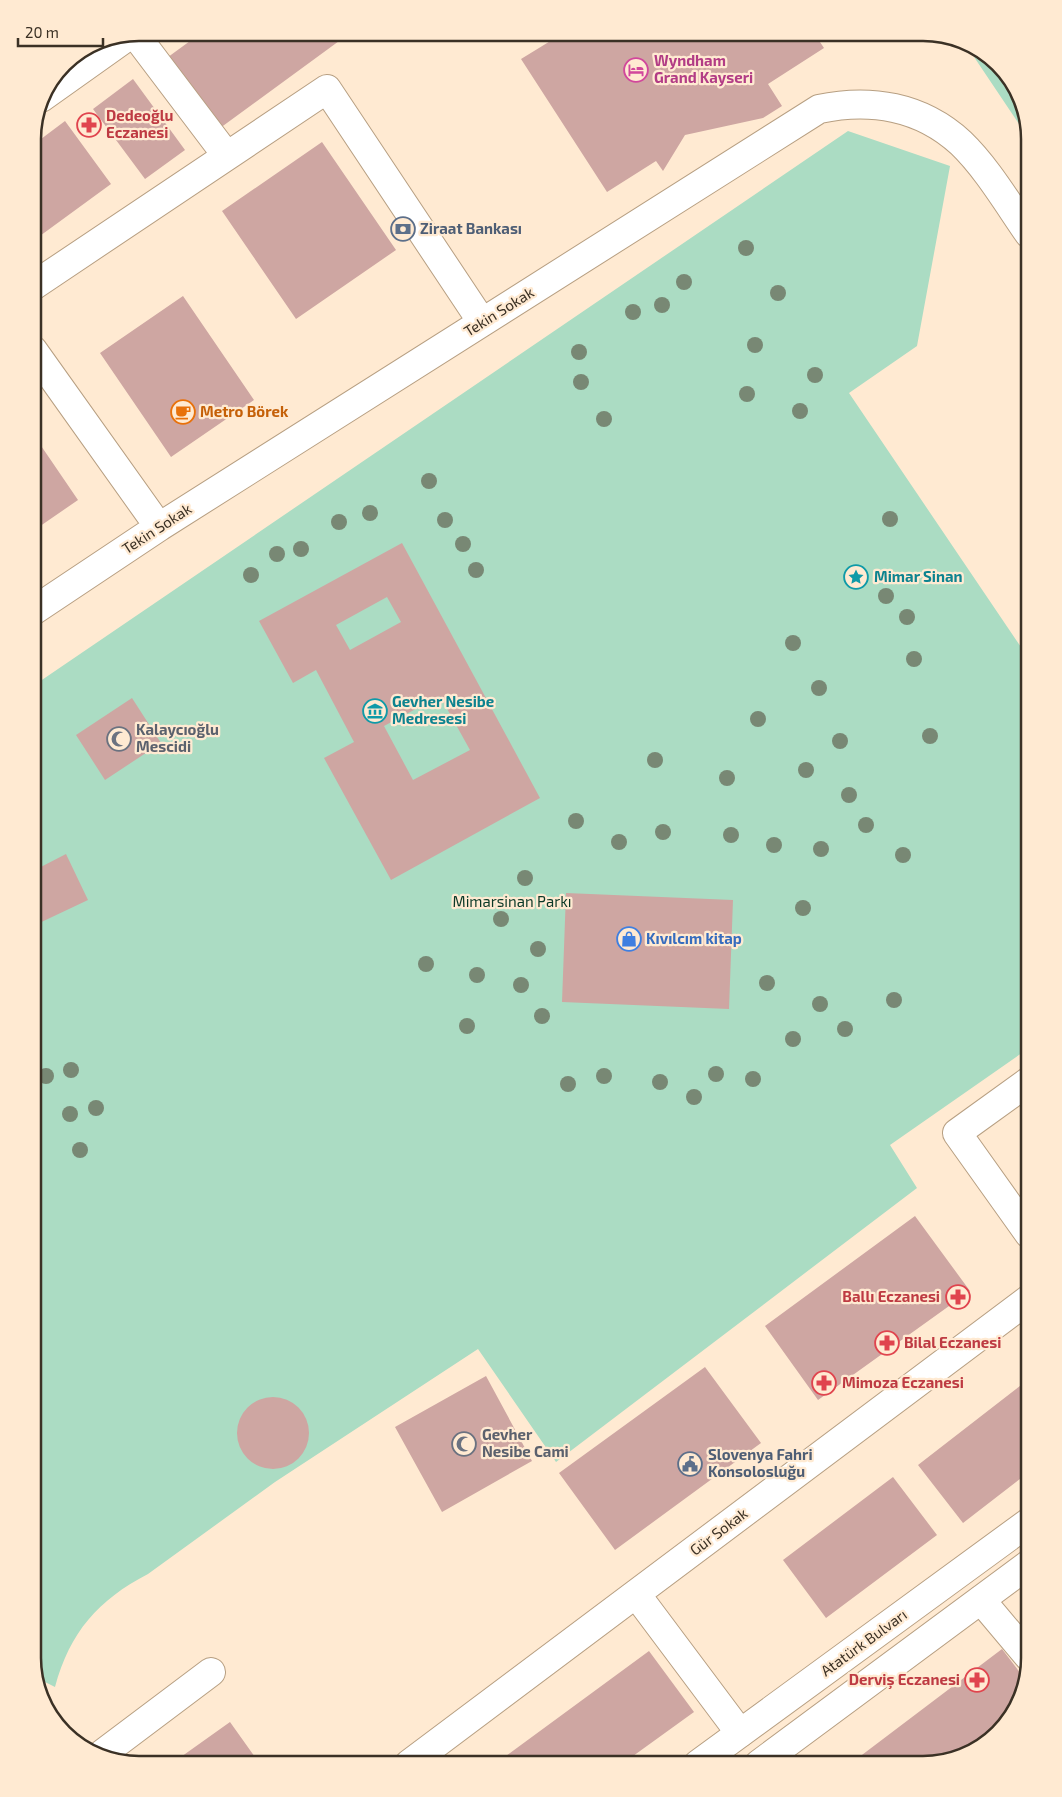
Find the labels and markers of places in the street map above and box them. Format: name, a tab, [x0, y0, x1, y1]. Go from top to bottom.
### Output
place label: Wyndham Grand Kayseri	[654, 51, 753, 87]
hotel icon: Wyndham Grand Kayseri	[623, 57, 649, 83]
place label: Dedeoğlu Eczanesi	[106, 106, 174, 141]
pharmacy icon: Dedeoğlu Eczanesi	[76, 112, 102, 138]
bank icon: Ziraat Bankası	[390, 216, 416, 242]
place label: Ziraat Bankası	[420, 219, 522, 237]
cafe icon: Metro Börek	[170, 399, 196, 425]
place label: Metro Börek	[200, 402, 289, 420]
place icon: Mimar Sinan	[843, 564, 869, 590]
place label: Mimar Sinan	[874, 567, 963, 585]
place label: Gevher Nesibe Medresesi	[392, 692, 494, 727]
museum icon: Gevher Nesibe Medresesi	[362, 698, 388, 724]
place label: Kalaycıoğlu Mescidi	[136, 720, 219, 755]
mosque icon: Kalaycıoğlu Mescidi	[106, 726, 132, 752]
shop icon: Kıvılcım kitap	[616, 926, 642, 952]
place label: Kıvılcım kitap	[646, 929, 742, 947]
pharmacy icon: Ballı Eczanesi	[945, 1284, 971, 1310]
place label: Ballı Eczanesi	[842, 1287, 940, 1305]
pharmacy icon: Bilal Eczanesi	[874, 1330, 900, 1356]
place label: Bilal Eczanesi	[904, 1333, 1001, 1351]
pharmacy icon: Mimoza Eczanesi	[811, 1370, 837, 1396]
place label: Mimoza Eczanesi	[842, 1373, 964, 1391]
place label: Gevher Nesibe Cami	[482, 1425, 569, 1460]
mosque icon: Gevher Nesibe Cami	[451, 1431, 477, 1457]
place label: Slovenya Fahri Konsolosluğu	[708, 1445, 813, 1480]
public building icon: Slovenya Fahri Konsolosluğu	[677, 1451, 703, 1477]
pharmacy icon: Derviş Eczanesi	[964, 1667, 990, 1693]
place label: Derviş Eczanesi	[849, 1670, 960, 1690]

